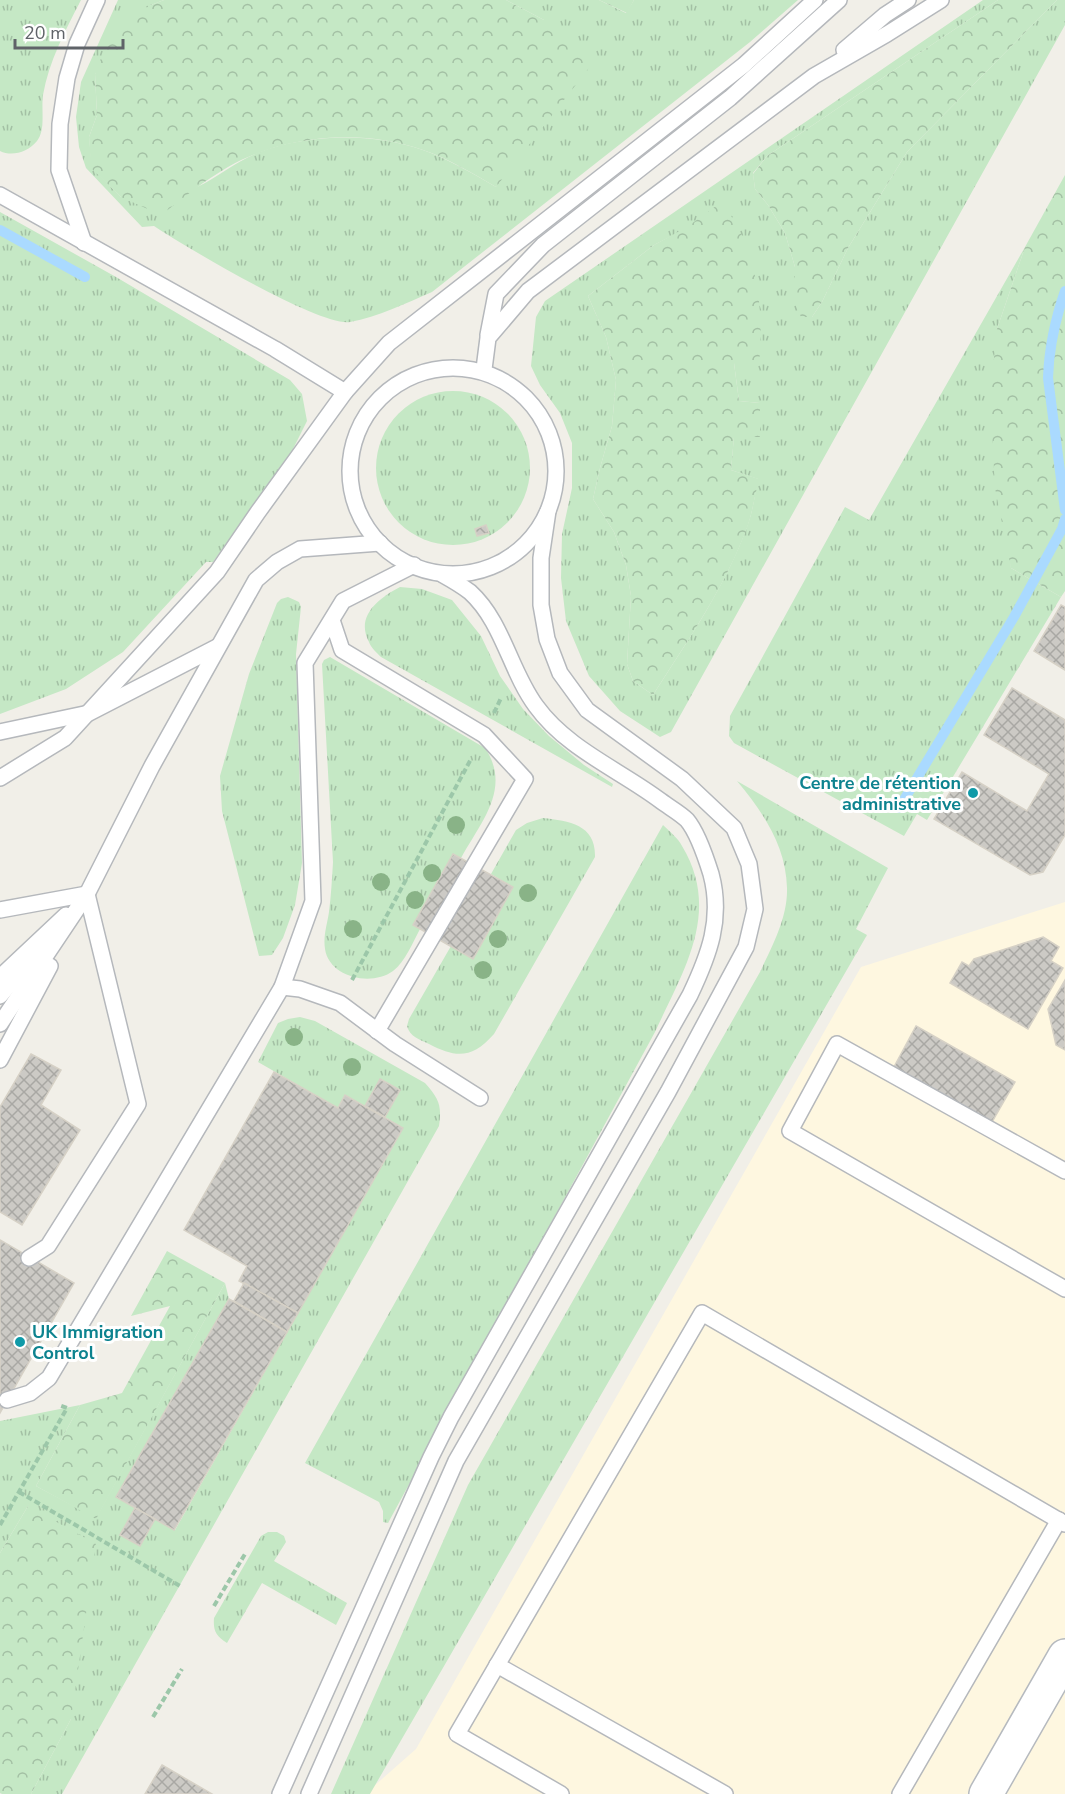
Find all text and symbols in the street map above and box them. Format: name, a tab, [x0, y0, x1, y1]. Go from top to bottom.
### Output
scale bar	[15, 12, 123, 50]
text: 20 m	[24, 21, 66, 45]
place label: Centre de rétention administrative	[799, 771, 961, 816]
marker: Centre de rétention administrative	[966, 786, 980, 800]
place label: UK Immigration Control	[32, 1320, 163, 1365]
marker: UK Immigration Control	[13, 1335, 27, 1349]

